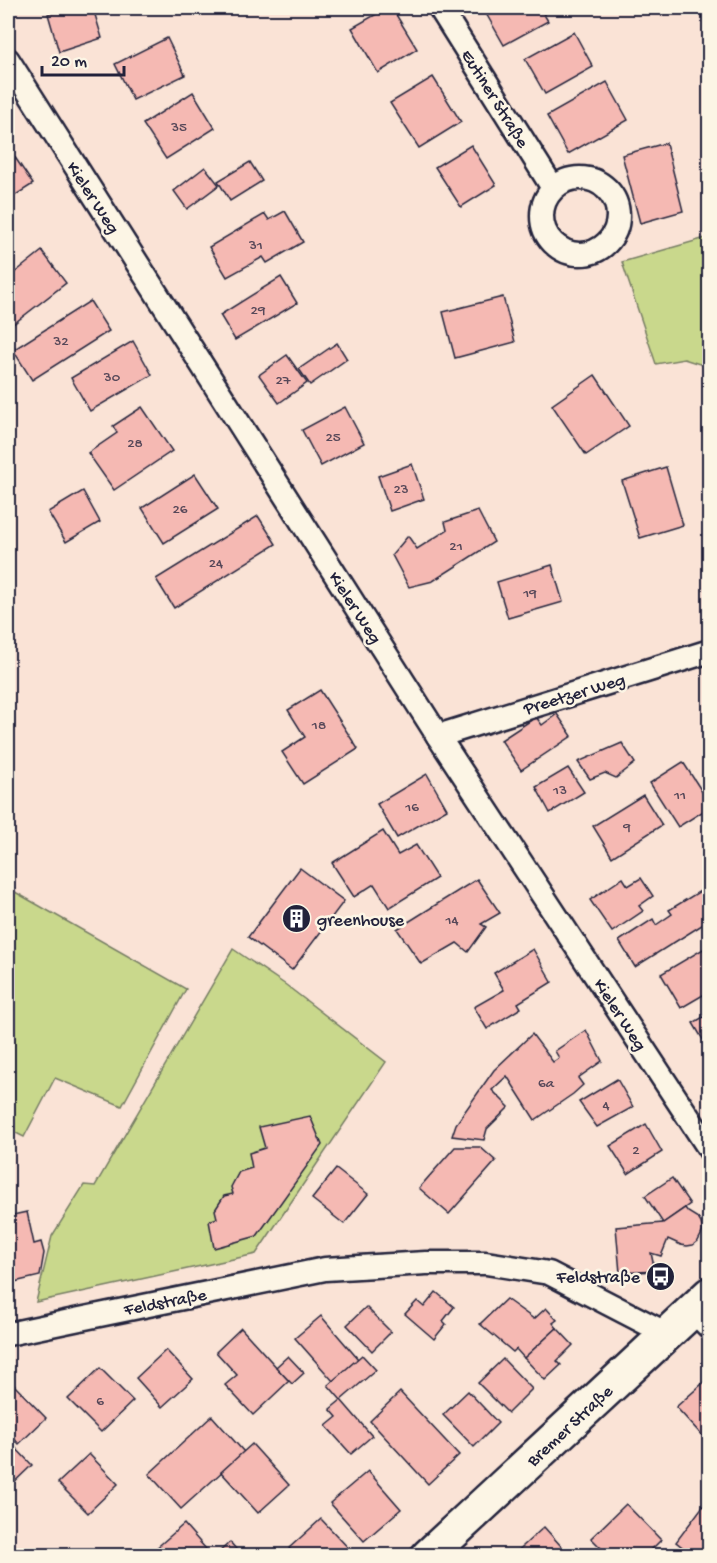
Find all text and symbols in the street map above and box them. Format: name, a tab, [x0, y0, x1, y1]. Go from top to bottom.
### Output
scale bar	[42, 39, 124, 77]
street label: Eutiner Straße	[455, 46, 533, 153]
text: 20 m	[51, 52, 87, 73]
house number: 35	[170, 119, 187, 137]
street label: Kieler Weg	[61, 158, 123, 238]
house number: 31	[248, 237, 263, 255]
house number: 29	[251, 302, 266, 320]
house number: 32	[52, 333, 69, 351]
house number: 30	[103, 369, 121, 387]
house number: 27	[275, 372, 292, 390]
house number: 25	[325, 429, 341, 447]
house number: 28	[127, 435, 143, 453]
house number: 23	[393, 481, 409, 499]
house number: 26	[173, 501, 188, 519]
house number: 21	[449, 538, 463, 556]
house number: 24	[209, 555, 223, 573]
street label: Kieler Weg	[323, 568, 385, 648]
house number: 19	[522, 585, 537, 603]
street label: Preetzer Weg	[521, 670, 628, 721]
house number: 18	[311, 717, 326, 735]
house number: 13	[552, 782, 567, 800]
house number: 11	[673, 787, 686, 805]
house number: 16	[404, 799, 419, 817]
house number: 9	[622, 819, 631, 837]
building icon: greenhouse	[280, 903, 312, 935]
place label: greenhouse	[317, 911, 405, 932]
house number: 14	[444, 912, 459, 930]
street label: Kieler Weg	[588, 975, 650, 1055]
house number: 6a	[538, 1075, 555, 1093]
house number: 4	[602, 1097, 610, 1115]
house number: 2	[632, 1142, 640, 1160]
bus stop icon: Feldstraße	[645, 1260, 677, 1292]
place label: Feldstraße	[555, 1268, 641, 1289]
street label: Feldstraße	[121, 1285, 209, 1322]
street label: Bremer Straße	[523, 1381, 619, 1473]
house number: 6	[96, 1393, 104, 1411]

